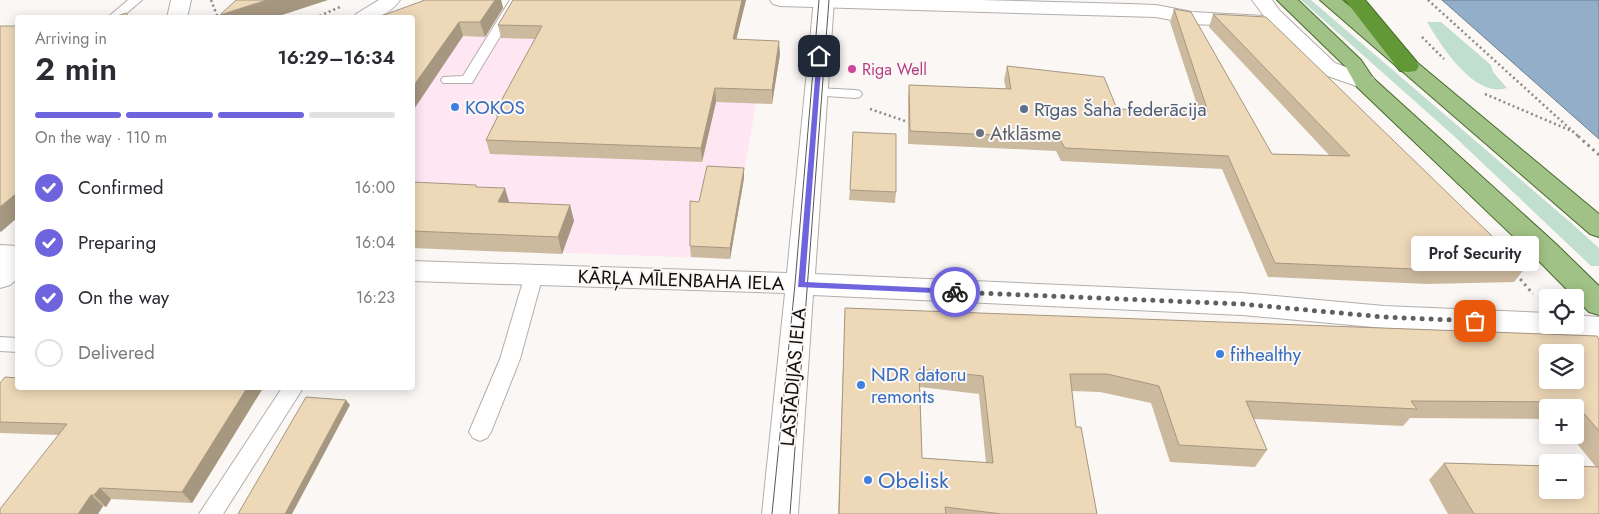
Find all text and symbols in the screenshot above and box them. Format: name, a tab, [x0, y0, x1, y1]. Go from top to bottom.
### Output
text: Arriving in	[35, 27, 107, 50]
pin	[798, 35, 840, 77]
icon: home	[805, 42, 833, 70]
text: 16:29–16:34	[277, 44, 395, 71]
text: 2 min	[35, 46, 117, 92]
place label: Riga Well	[862, 58, 927, 81]
marker: Riga Well	[846, 63, 858, 75]
place label: KOKOS	[465, 94, 525, 121]
place label: Rīgas Šaha federācija	[1034, 96, 1207, 123]
marker: KOKOS	[449, 101, 461, 113]
marker: Rīgas Šaha federācija	[1018, 103, 1030, 115]
place label: Atklāsme	[990, 120, 1062, 147]
text: On the way · 110 m	[35, 126, 167, 149]
marker: Atklāsme	[974, 127, 986, 139]
icon: check	[35, 174, 63, 202]
text: Confirmed	[78, 174, 164, 201]
text: 16:00	[355, 176, 395, 199]
icon: check	[35, 229, 63, 257]
text: Preparing	[78, 229, 156, 256]
text: 16:04	[355, 231, 395, 254]
callout: Prof Security	[1411, 236, 1539, 271]
text: Prof Security	[1429, 242, 1521, 265]
street label: KĀRĻA MĪLENBAHA IELA	[577, 263, 785, 297]
courier	[930, 267, 980, 317]
icon: bike	[941, 278, 969, 306]
icon: check	[35, 284, 63, 312]
text: On the way	[78, 284, 169, 311]
text: 16:23	[356, 286, 395, 309]
map controls	[1539, 289, 1584, 499]
button: locate	[1539, 289, 1584, 334]
pin	[1454, 300, 1496, 342]
street label: LASTĀDIJAS IELA	[773, 306, 813, 447]
icon: bag	[1461, 307, 1489, 335]
text: Delivered	[78, 339, 155, 366]
place label: fithealthy	[1230, 341, 1302, 368]
button: layers	[1539, 344, 1584, 389]
marker: fithealthy	[1214, 348, 1226, 360]
place label: NDR datoru remonts	[871, 361, 966, 410]
marker: NDR datoru remonts	[855, 379, 867, 391]
button: +	[1539, 399, 1584, 444]
button: −	[1539, 454, 1584, 499]
place label: Obelisk	[878, 464, 949, 496]
marker: Obelisk	[862, 474, 874, 486]

